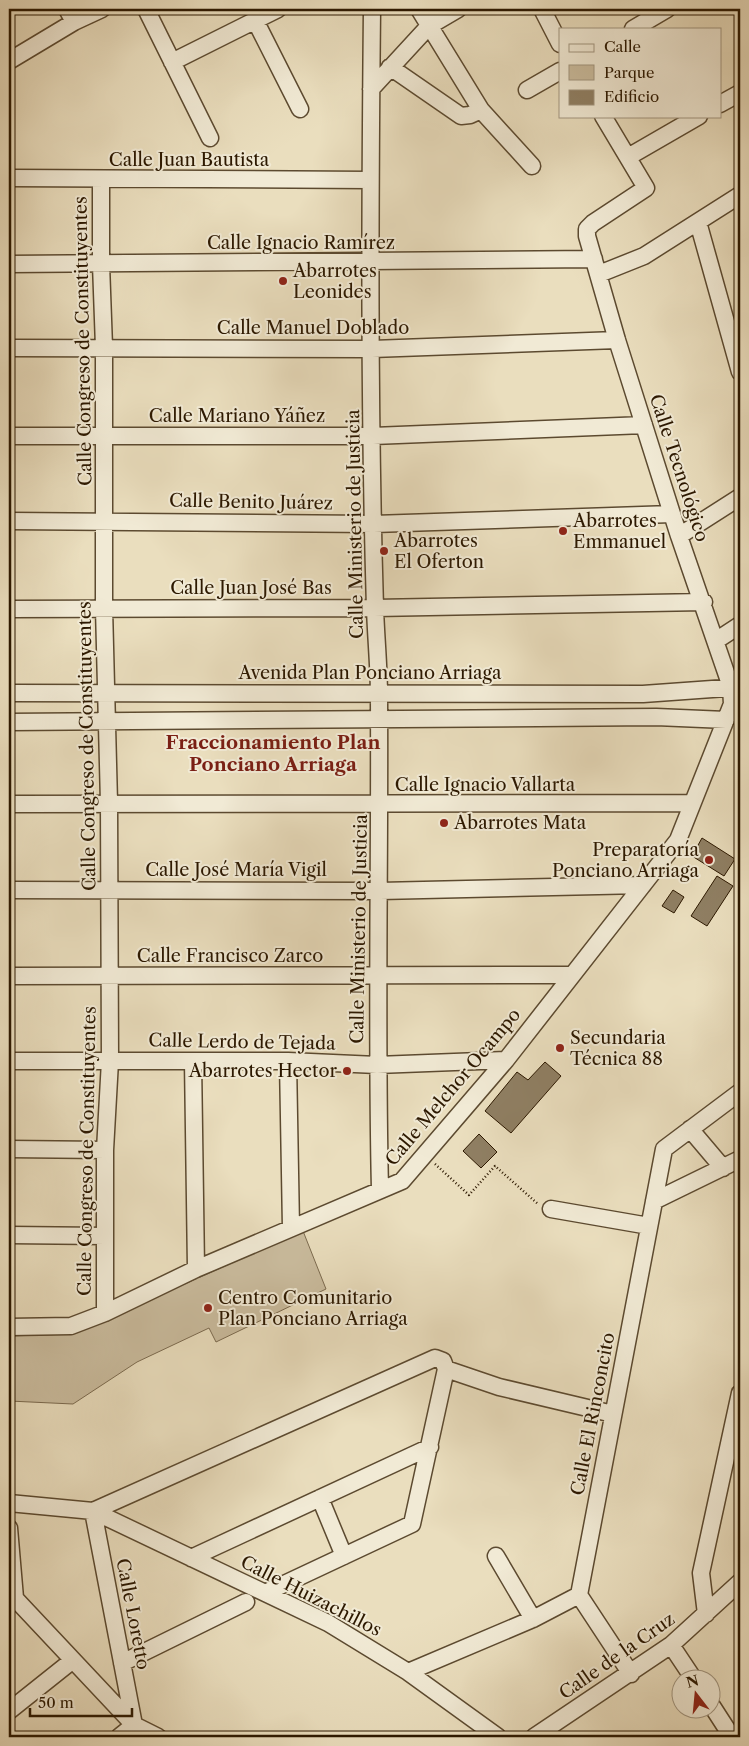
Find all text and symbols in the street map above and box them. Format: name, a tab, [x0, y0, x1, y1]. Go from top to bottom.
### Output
legend	[559, 28, 722, 118]
text: Calle	[604, 37, 641, 56]
text: Parque	[604, 63, 654, 82]
text: Edificio	[604, 87, 659, 106]
street label: Calle Juan Bautista	[109, 149, 270, 171]
street label: Calle Congreso de Constituyentes	[69, 196, 97, 486]
street label: Calle Ignacio Ramírez	[207, 232, 395, 254]
place label: Abarrotes Leonides	[292, 260, 377, 303]
marker: Abarrotes Leonides	[277, 275, 289, 287]
street label: Calle Manuel Doblado	[217, 317, 409, 339]
street label: Calle Tecnológico	[645, 391, 713, 545]
street label: Calle Mariano Yáñez	[149, 405, 325, 427]
street label: Calle Ministerio de Justicia	[342, 409, 368, 639]
street label: Calle Benito Juárez	[169, 490, 333, 514]
place label: Abarrotes Emmanuel	[572, 510, 666, 553]
marker: Abarrotes Emmanuel	[557, 525, 569, 537]
place label: Abarrotes El Oferton	[393, 530, 484, 573]
marker: Abarrotes El Oferton	[378, 545, 390, 557]
street label: Calle Juan José Bas	[170, 577, 332, 599]
street label: Calle Congreso de Constituyentes	[73, 601, 101, 891]
street label: Avenida Plan Ponciano Arriaga	[237, 662, 502, 684]
district label: Fraccionamiento Plan Ponciano Arriaga	[166, 731, 380, 776]
street label: Calle Ignacio Vallarta	[395, 774, 576, 796]
place label: Abarrotes Mata	[453, 812, 587, 834]
street label: Calle Ministerio de Justicia	[346, 814, 372, 1044]
marker: Abarrotes Mata	[438, 817, 450, 829]
place label: Preparatoría Ponciano Arriaga	[552, 839, 700, 882]
marker: Preparatoría Ponciano Arriaga	[703, 854, 715, 866]
street label: Calle José María Vigil	[145, 859, 327, 881]
street label: Calle Francisco Zarco	[137, 945, 323, 967]
street label: Calle Melchor Ocampo	[381, 1004, 525, 1170]
street label: Calle Congreso de Constituyentes	[73, 1006, 101, 1296]
place label: Secundaria Técnica 88	[570, 1027, 666, 1070]
street label: Calle Lerdo de Tejada	[148, 1029, 336, 1055]
marker: Secundaria Técnica 88	[554, 1042, 566, 1054]
place label: Abarrotes Hector	[188, 1060, 337, 1082]
marker: Abarrotes Hector	[341, 1065, 353, 1077]
place label: Centro Comunitario Plan Ponciano Arriaga	[218, 1287, 408, 1330]
marker: Centro Comunitario Plan Ponciano Arriaga	[202, 1302, 214, 1314]
street label: Calle El Rinconcito	[566, 1331, 620, 1497]
street label: Calle Huizachillos	[237, 1551, 385, 1641]
street label: Calle Loretto	[111, 1556, 155, 1672]
street label: Calle de la Cruz	[555, 1608, 679, 1704]
north arrow	[672, 1668, 722, 1718]
text: N	[684, 1671, 701, 1692]
scale bar	[30, 1686, 132, 1718]
text: 50 m	[38, 1693, 74, 1712]

